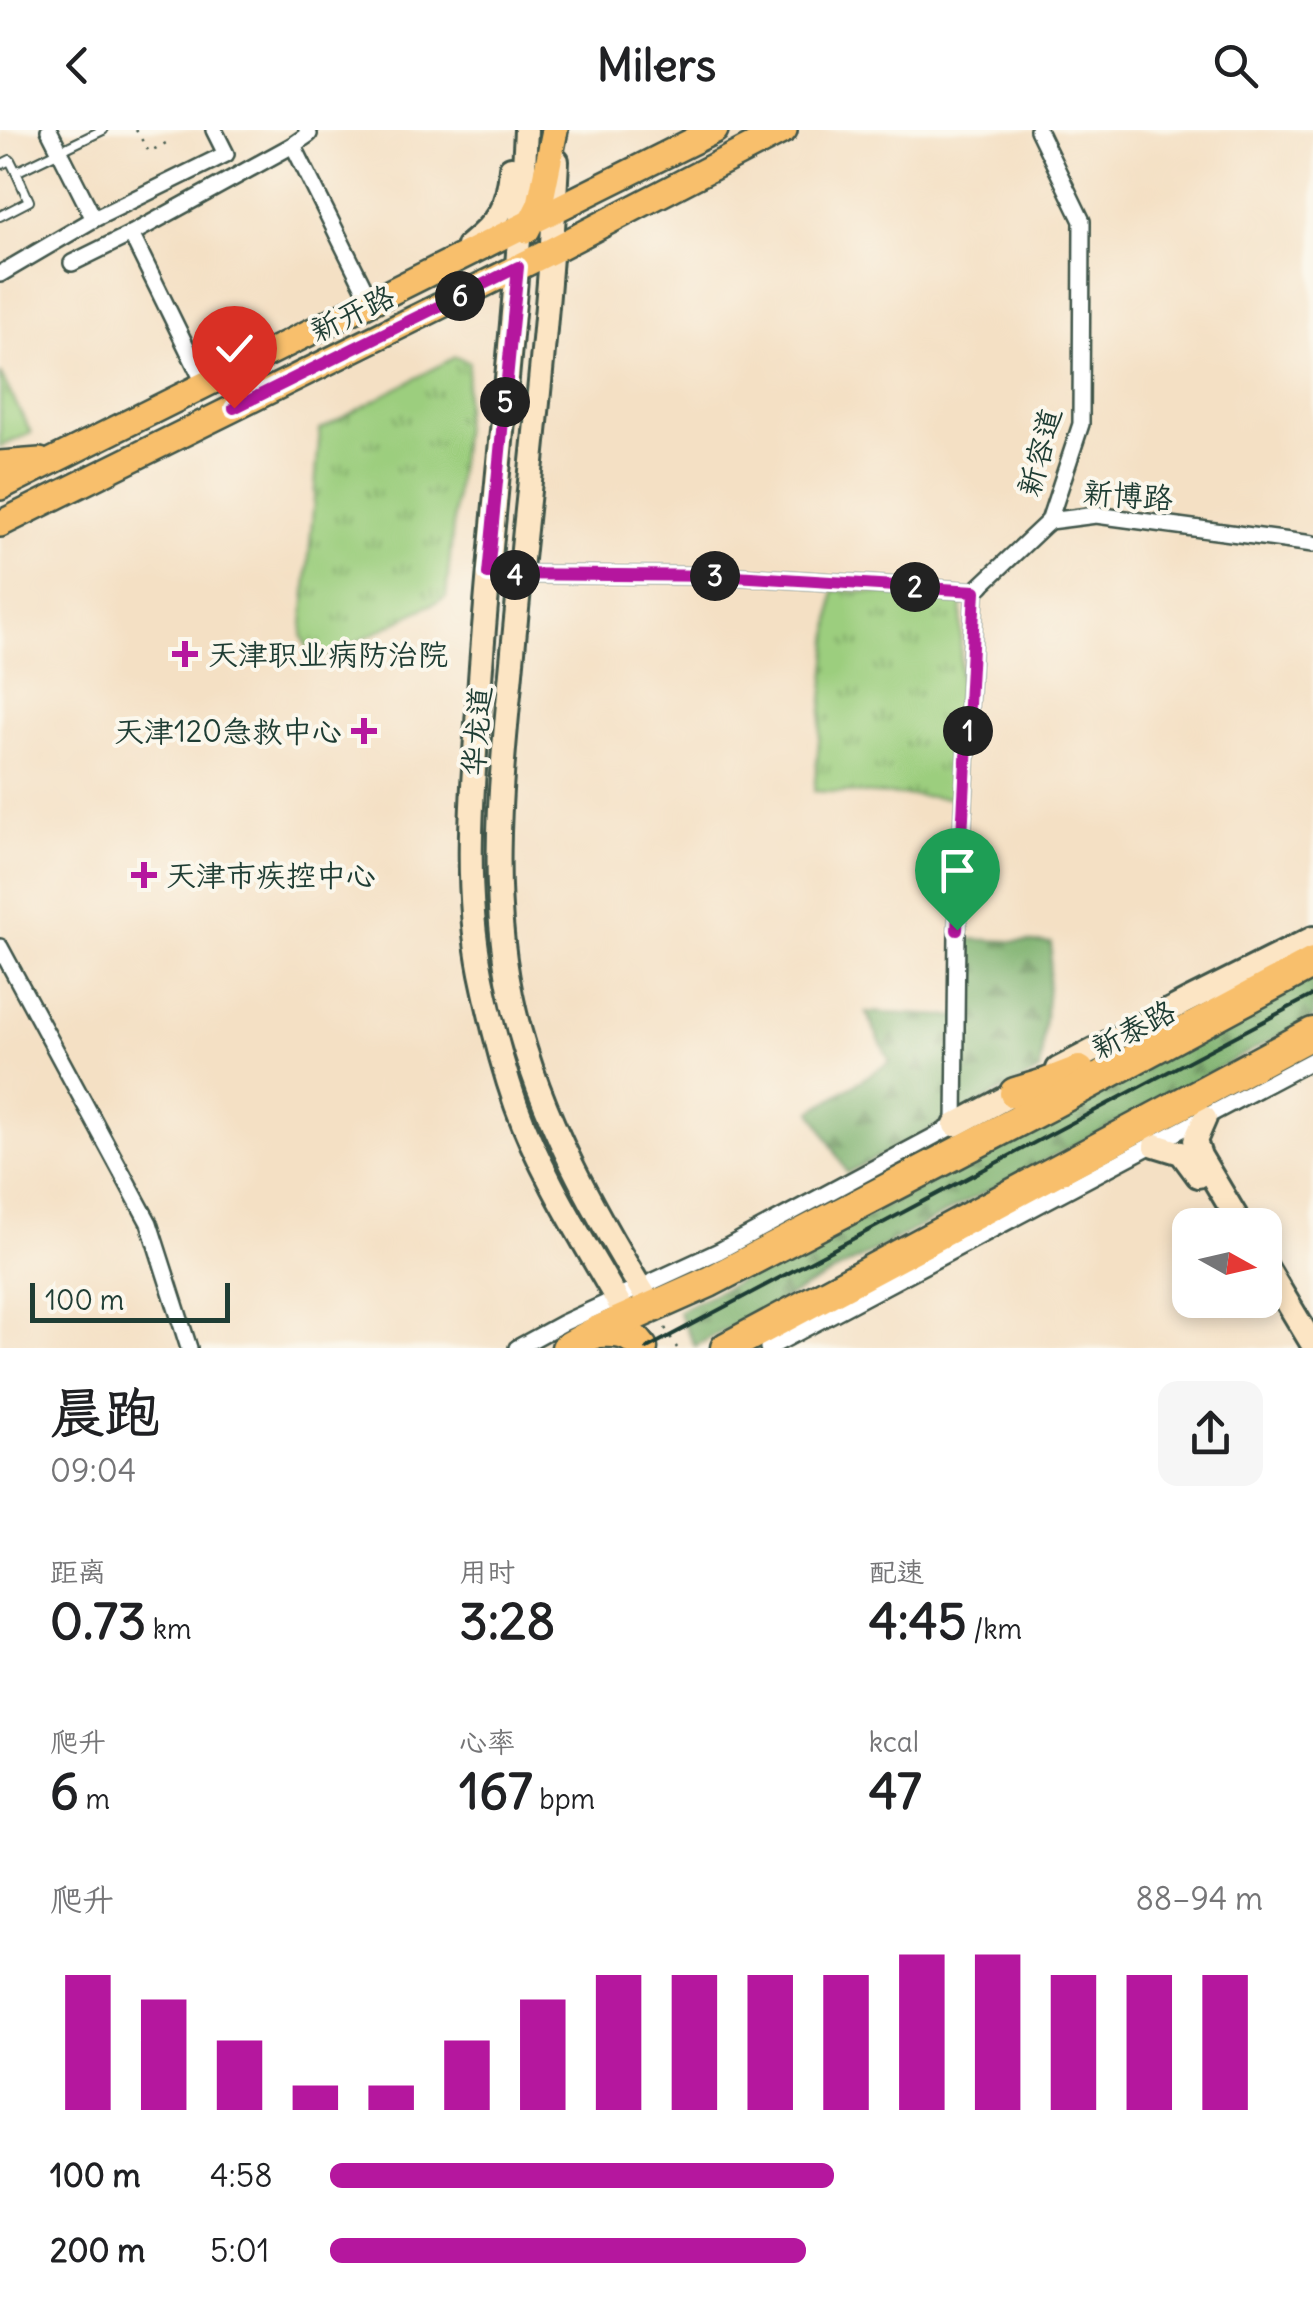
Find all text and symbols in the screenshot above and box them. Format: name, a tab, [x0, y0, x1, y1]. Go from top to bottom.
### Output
text: Milers	[597, 37, 716, 93]
icon: back	[50, 38, 105, 93]
icon: search	[1208, 38, 1263, 93]
pin: 6	[435, 271, 485, 321]
street label: 新开路	[303, 276, 401, 350]
text: 6	[452, 278, 468, 314]
pin	[192, 306, 277, 409]
icon: check	[207, 321, 262, 376]
pin: 5	[480, 377, 530, 427]
text: 5	[497, 384, 513, 420]
street label: 新容道	[1009, 404, 1069, 500]
street label: 新博路	[1082, 473, 1174, 517]
pin: 4	[490, 550, 540, 600]
pin: 3	[690, 551, 740, 601]
text: 4	[507, 557, 523, 593]
text: 3	[707, 558, 723, 594]
pin: 2	[890, 562, 940, 612]
text: 2	[907, 569, 923, 605]
place label: 天津职业病防治院	[208, 635, 448, 673]
marker: 天津职业病防治院	[172, 641, 198, 667]
street label: 华龙道	[453, 685, 499, 777]
pin: 1	[943, 706, 993, 756]
place label: 天津120急救中心	[114, 712, 342, 750]
text: 1	[962, 713, 974, 749]
marker: 天津120急救中心	[351, 718, 377, 744]
pin	[915, 828, 1000, 931]
icon: arrive	[930, 843, 985, 898]
place label: 天津市疾控中心	[166, 856, 376, 894]
marker: 天津市疾控中心	[131, 862, 157, 888]
street label: 新泰路	[1084, 991, 1182, 1067]
north arrow	[1172, 1208, 1282, 1318]
map controls	[1172, 1208, 1282, 1318]
scale bar	[30, 1278, 230, 1322]
text: 100 m	[45, 1282, 124, 1318]
text: 晨跑	[50, 1378, 160, 1447]
button: share	[1158, 1381, 1263, 1486]
text: 09:04	[50, 1450, 136, 1491]
text: 距离	[50, 1554, 106, 1590]
text: 用时	[459, 1554, 515, 1590]
text: 配速	[869, 1554, 925, 1590]
text: 0.73	[50, 1590, 146, 1653]
text: 3:28	[459, 1590, 555, 1653]
text: 4:45	[869, 1590, 967, 1653]
text: km	[146, 1611, 192, 1647]
text: /km	[967, 1611, 1022, 1647]
text: 爬升	[50, 1724, 106, 1760]
text: 心率	[459, 1724, 515, 1760]
text: kcal	[869, 1724, 919, 1760]
text: 6	[50, 1760, 79, 1823]
text: 167	[459, 1760, 533, 1823]
text: 47	[869, 1760, 922, 1823]
text: m	[79, 1781, 110, 1817]
text: bpm	[533, 1781, 595, 1817]
text: 88–94 m	[1135, 1878, 1263, 1919]
text: 爬升	[50, 1879, 114, 1920]
text: 100 m	[50, 2155, 141, 2196]
text: 4:58	[210, 2155, 273, 2196]
text: 200 m	[50, 2230, 145, 2271]
text: 5:01	[210, 2230, 269, 2271]

